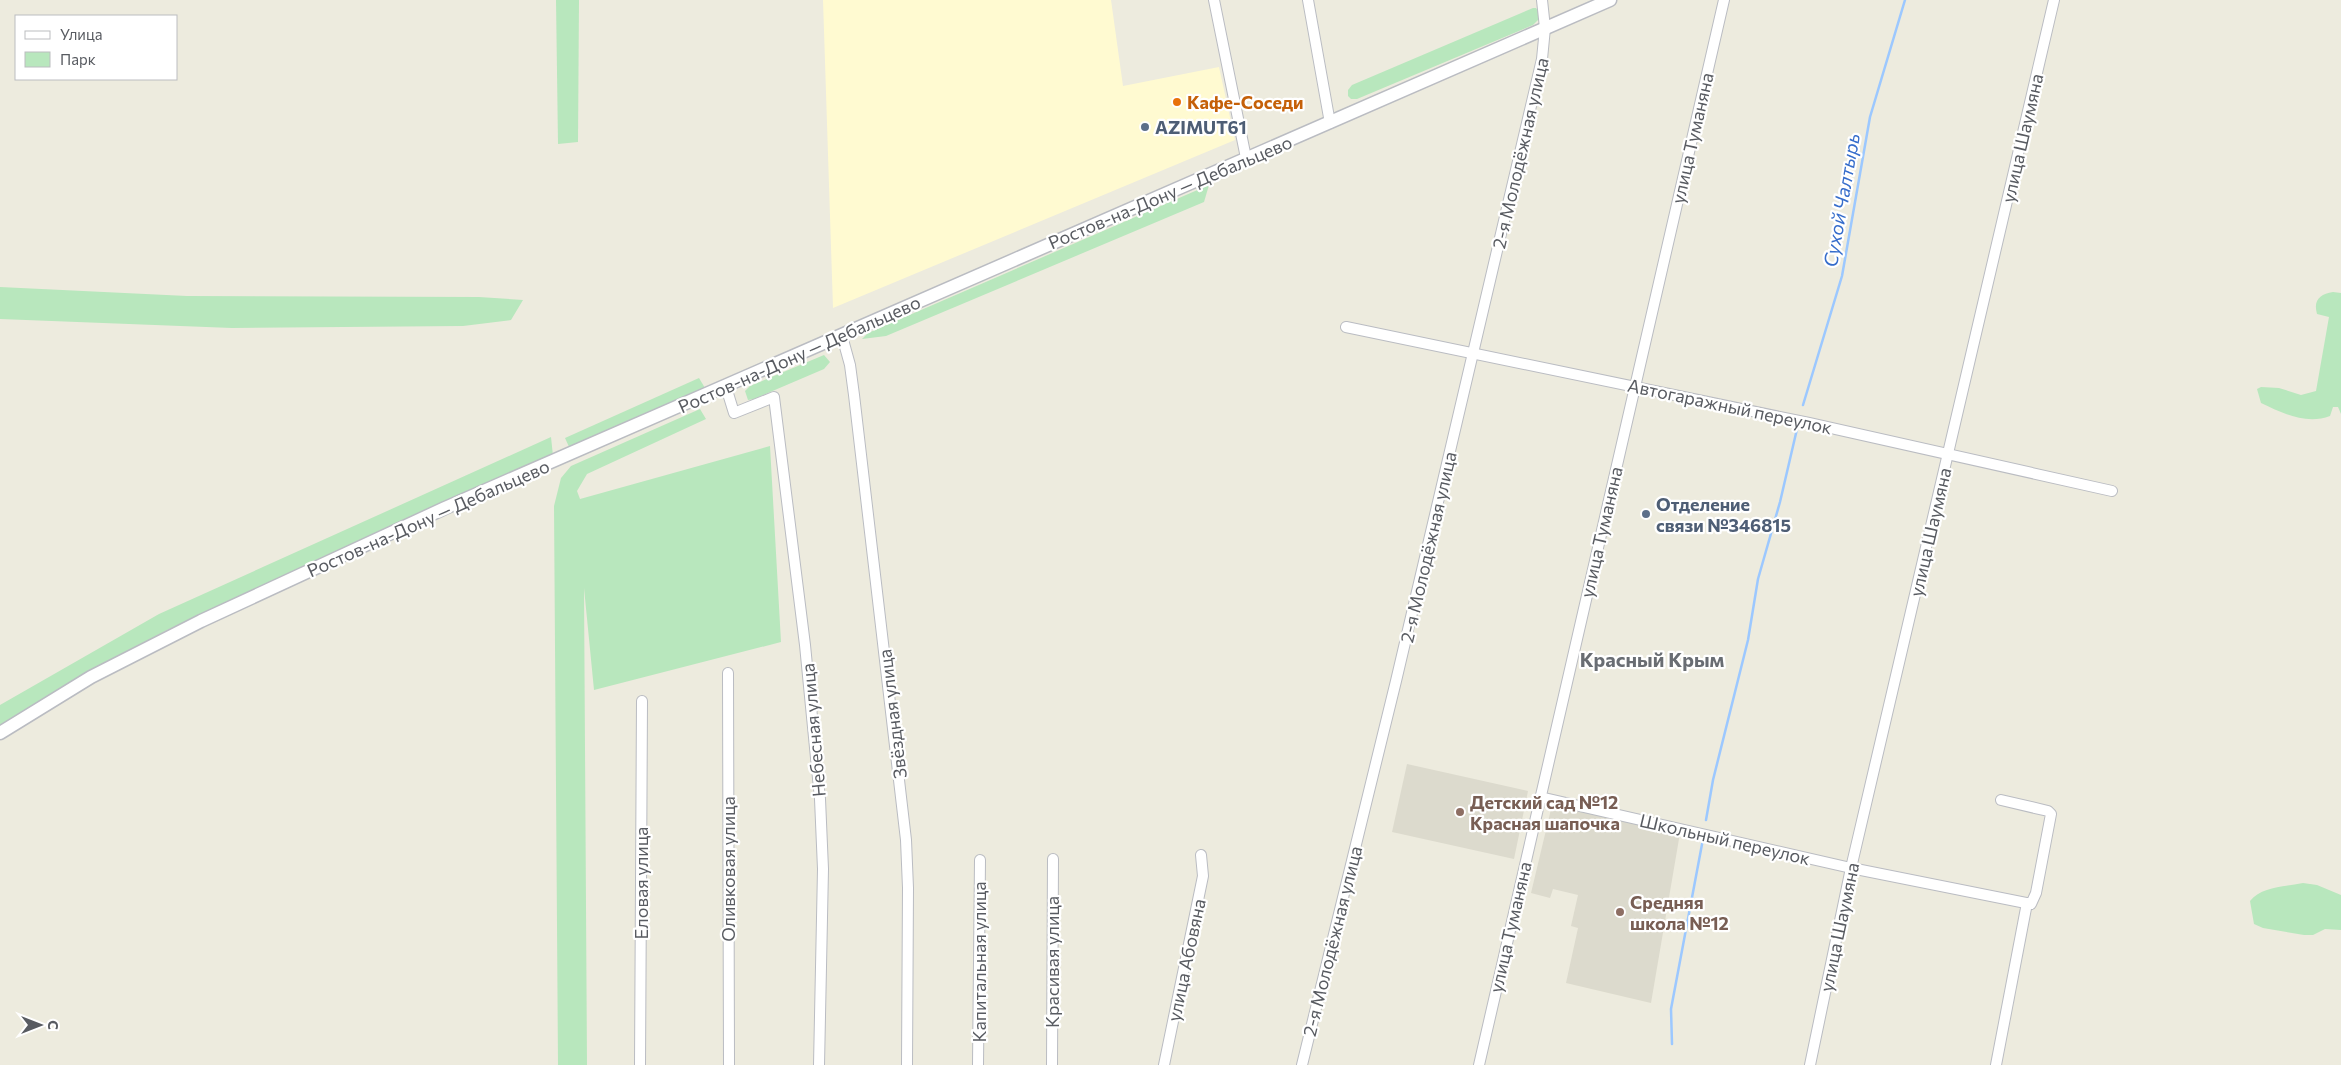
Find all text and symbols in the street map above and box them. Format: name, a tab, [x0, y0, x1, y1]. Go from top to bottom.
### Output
legend	[15, 15, 178, 80]
text: Улица	[60, 25, 102, 43]
text: Парк	[60, 50, 96, 68]
street label: 2-я Молодёжная улица	[1487, 55, 1553, 251]
street label: улица Туманяна	[1666, 70, 1718, 206]
street label: улица Шаумяна	[1996, 71, 2048, 205]
place label: Кафе-Соседи	[1187, 91, 1304, 113]
marker: Кафе-Соседи	[1171, 96, 1183, 108]
place label: AZIMUT61	[1155, 116, 1247, 138]
marker: AZIMUT61	[1139, 121, 1151, 133]
street label: Ростов-на-Дону — Дебальцево	[1045, 130, 1295, 254]
water label: Сухой Чалтырь	[1818, 131, 1864, 269]
street label: Ростов-на-Дону — Дебальцево	[674, 290, 924, 418]
street label: Автогаражный переулок	[1626, 374, 1835, 439]
street label: 2-я Молодёжная улица	[1395, 449, 1461, 645]
street label: Ростов-на-Дону — Дебальцево	[303, 454, 553, 582]
street label: улица Туманяна	[1575, 464, 1627, 600]
street label: улица Шаумяна	[1904, 465, 1956, 599]
place label: Отделение связи №346815	[1656, 493, 1791, 536]
marker: Отделение связи №346815	[1640, 508, 1652, 520]
district label: Красный Крым	[1580, 647, 1725, 671]
street label: Звёздная улица	[873, 648, 911, 780]
street label: Небесная улица	[796, 662, 830, 798]
place label: Детский сад №12 Красная шапочка	[1470, 791, 1620, 834]
street label: Оливковая улица	[717, 796, 739, 942]
marker: Детский сад №12 Красная шапочка	[1454, 806, 1466, 818]
street label: Школьный переулок	[1638, 809, 1813, 869]
street label: Еловая улица	[630, 827, 652, 939]
street label: 2-я Молодёжная улица	[1298, 844, 1366, 1038]
street label: улица Туманяна	[1484, 859, 1536, 995]
street label: улица Шаумяна	[1815, 860, 1863, 994]
street label: Капитальная улица	[968, 881, 990, 1043]
place label: Средняя школа №12	[1630, 891, 1729, 934]
street label: Красивая улица	[1041, 896, 1063, 1028]
street label: улица Абовяна	[1162, 897, 1210, 1023]
marker: Средняя школа №12	[1614, 906, 1626, 918]
north arrow	[15, 1000, 65, 1050]
text: С	[45, 1020, 62, 1030]

